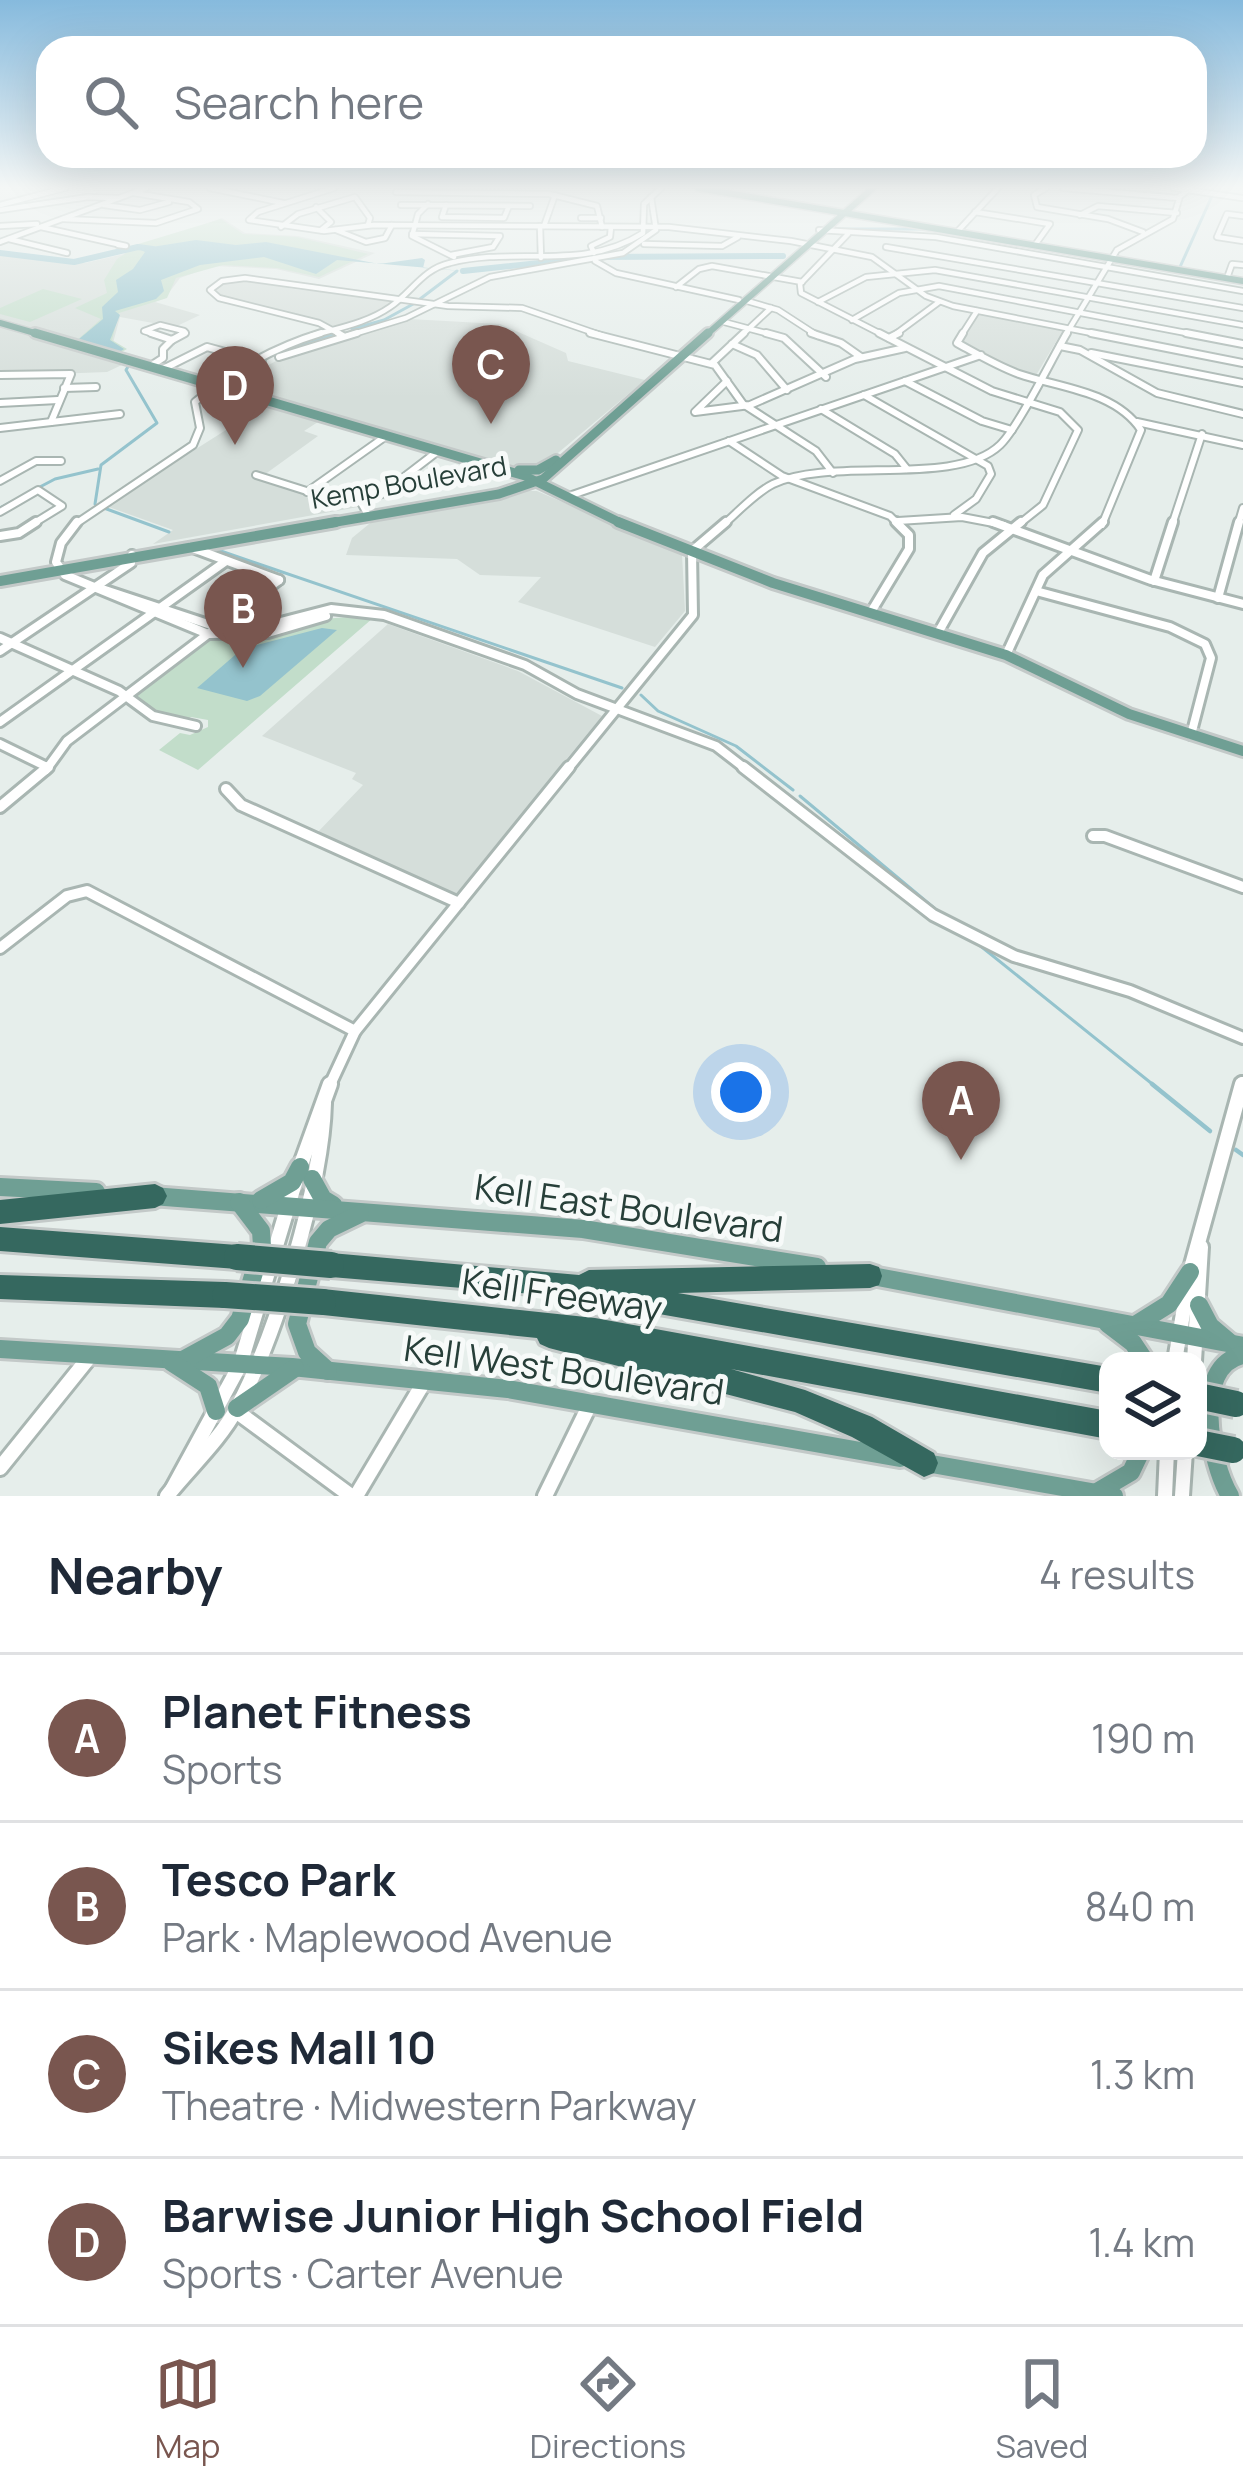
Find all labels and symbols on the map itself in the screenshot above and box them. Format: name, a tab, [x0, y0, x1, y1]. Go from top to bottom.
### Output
pin: C	[452, 325, 530, 424]
pin: D	[196, 346, 274, 445]
street label: Kemp Boulevard	[308, 446, 509, 517]
pin: B	[204, 569, 282, 668]
pin: A	[922, 1061, 1000, 1160]
your location	[711, 1062, 771, 1122]
street label: Kell East Boulevard	[472, 1162, 786, 1253]
street label: Kell Freeway	[459, 1256, 665, 1333]
street label: Kell West Boulevard	[401, 1323, 727, 1416]

